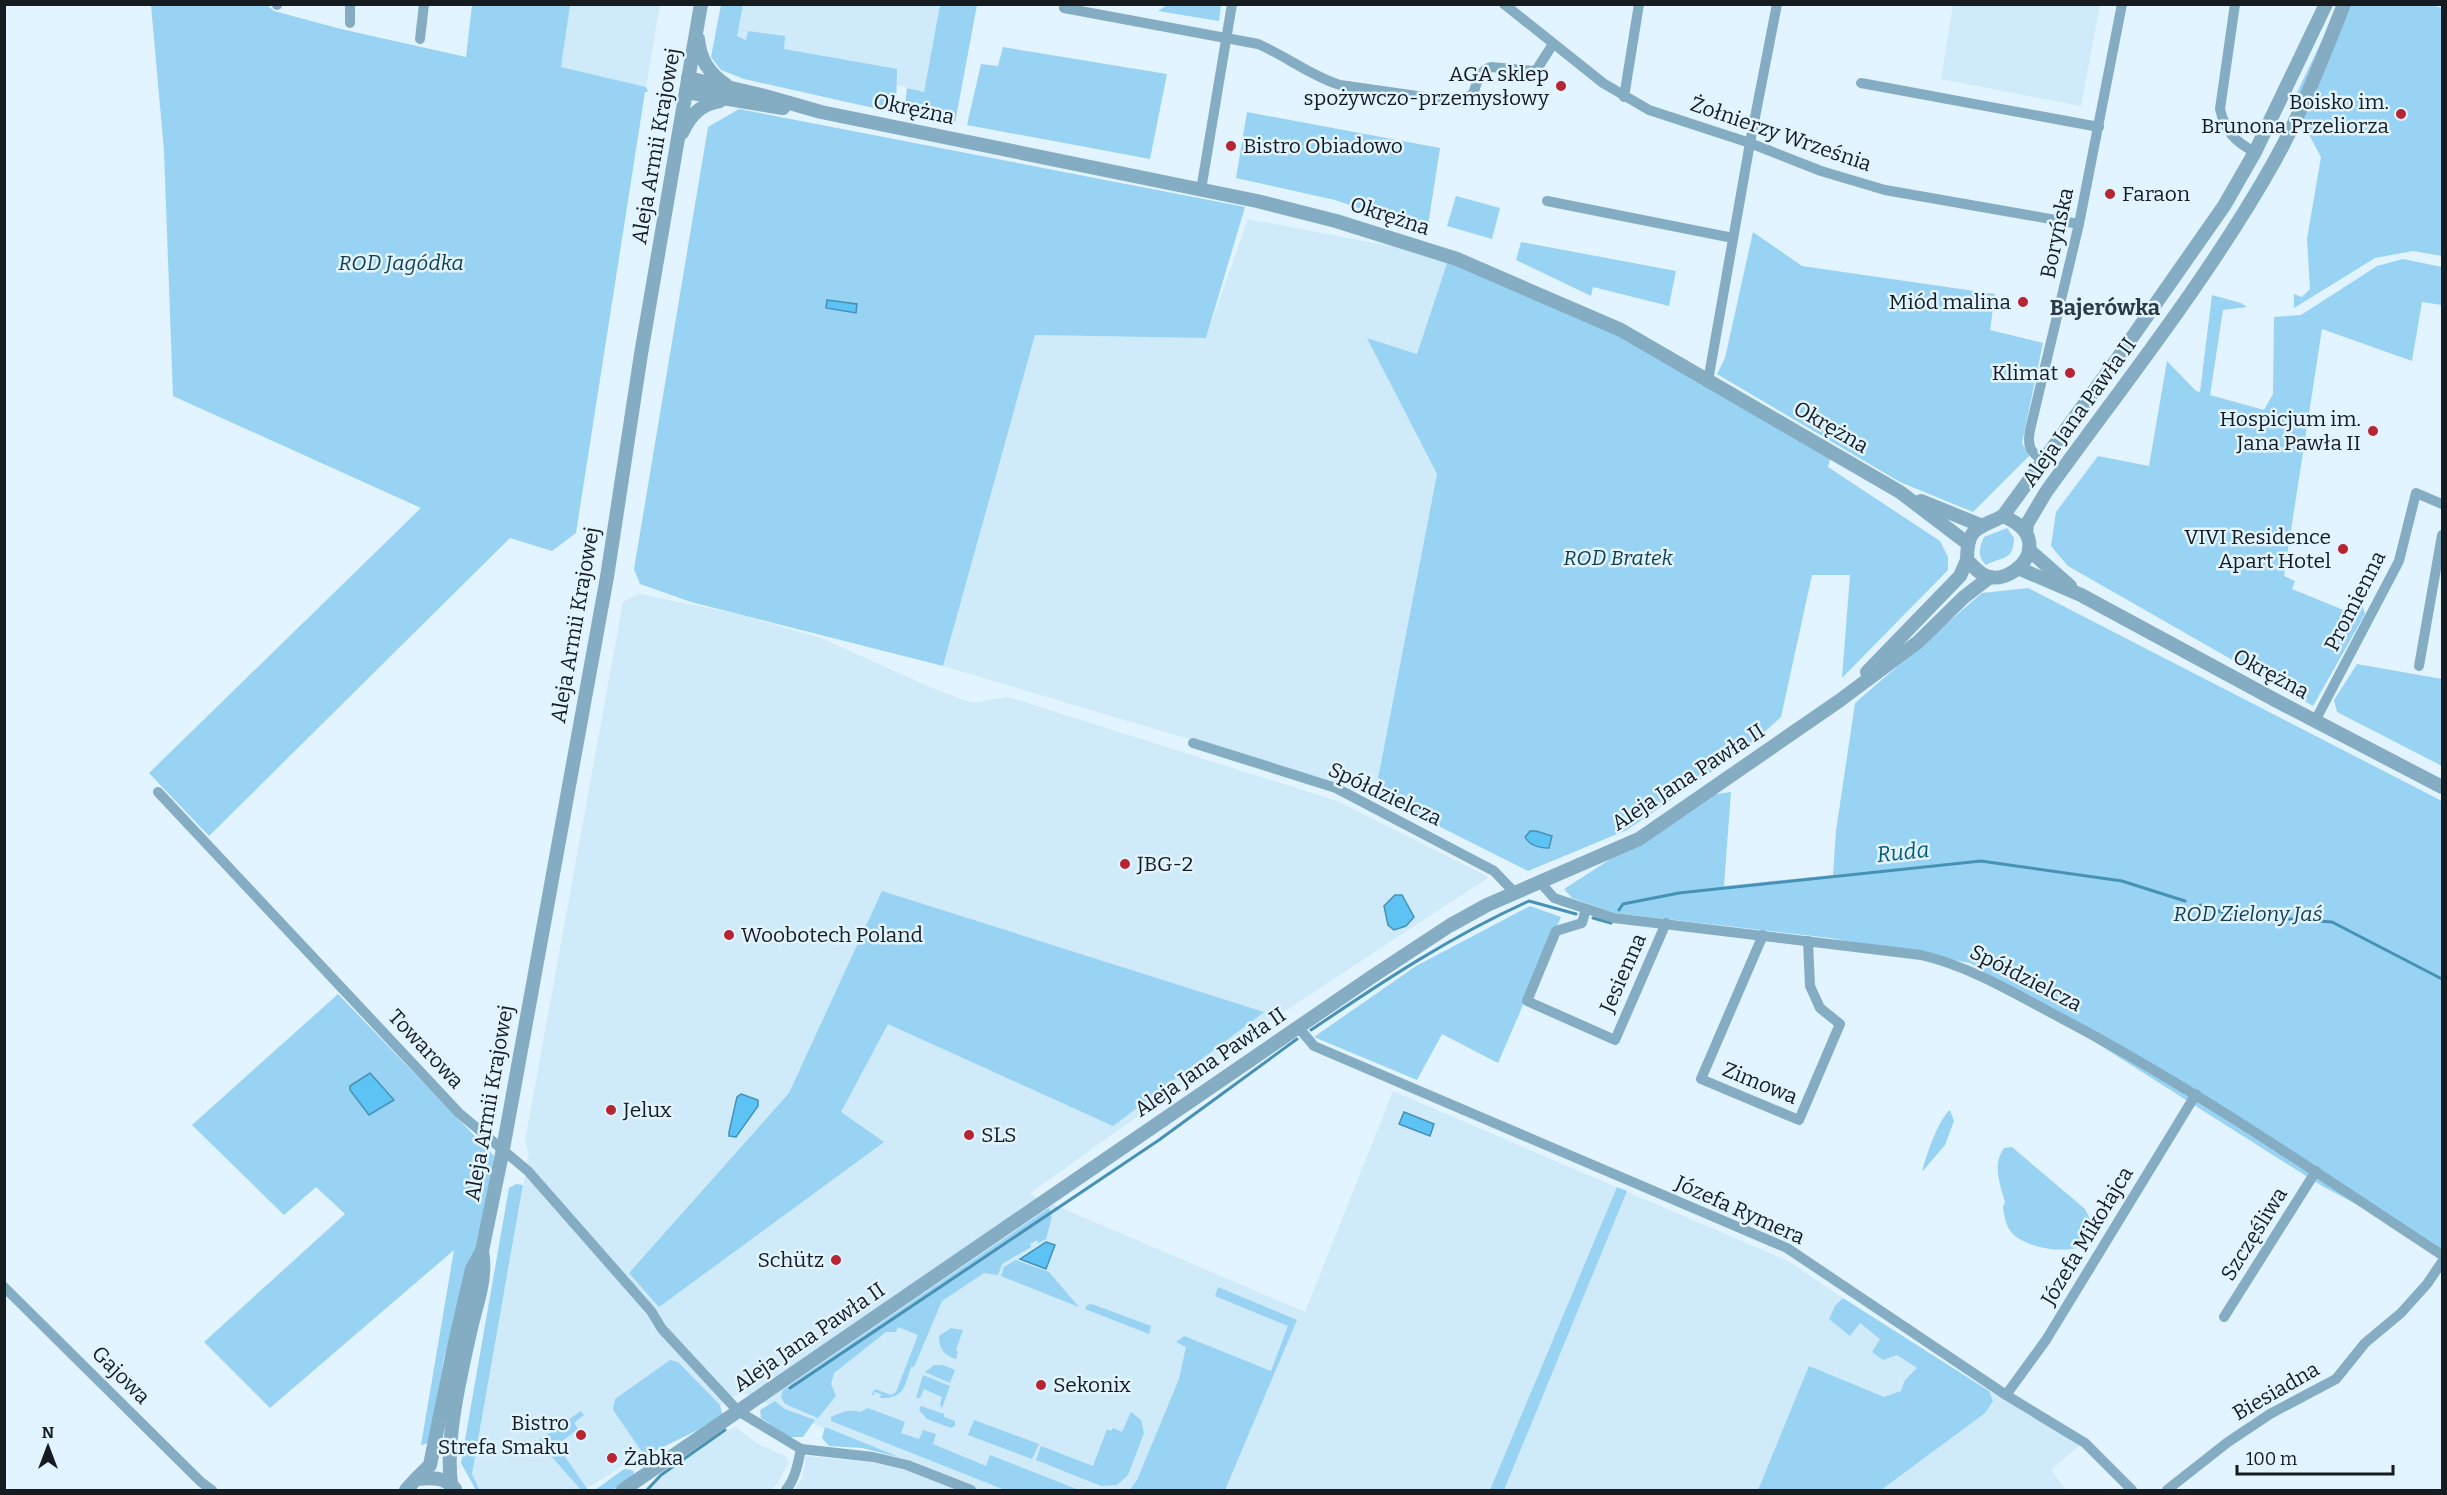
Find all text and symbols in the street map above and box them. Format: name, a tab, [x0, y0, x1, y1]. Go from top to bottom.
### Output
street label: Aleja Armii Krajowej	[626, 46, 686, 246]
place label: AGA sklep spożywczo-przemysłowy	[1304, 61, 1550, 111]
marker: AGA sklep spożywczo-przemysłowy	[1554, 79, 1568, 93]
street label: Okrężna	[871, 88, 957, 130]
place label: Boisko im. Brunona Przeliorza	[2201, 89, 2389, 139]
street label: Żołnierzy Września	[1687, 91, 1875, 177]
marker: Boisko im. Brunona Przeliorza	[2394, 107, 2408, 121]
place label: Bistro Obiadowo	[1243, 133, 1403, 159]
marker: Bistro Obiadowo	[1224, 139, 1238, 153]
place label: Faraon	[2122, 181, 2190, 207]
street label: Boryńska	[2035, 185, 2079, 281]
marker: Faraon	[2103, 187, 2117, 201]
street label: Okrężna	[1347, 191, 1434, 241]
park label: ROD Jagódka	[338, 250, 464, 276]
place label: Miód malina	[1889, 289, 2012, 315]
district label: Bajerówka	[2050, 294, 2161, 321]
marker: Miód malina	[2016, 295, 2030, 309]
street label: Aleja Jana Pawła II	[2016, 333, 2142, 491]
place label: Klimat	[1992, 360, 2058, 386]
marker: Klimat	[2063, 366, 2077, 380]
street label: Okrężna	[1789, 395, 1874, 459]
place label: Hospicjum im. Jana Pawła II	[2219, 406, 2361, 456]
marker: Hospicjum im. Jana Pawła II	[2366, 424, 2380, 438]
place label: VIVI Residence Apart Hotel	[2184, 524, 2331, 574]
street label: Aleja Armii Krajowej	[545, 525, 605, 725]
marker: VIVI Residence Apart Hotel	[2336, 542, 2350, 556]
park label: ROD Bratek	[1563, 545, 1673, 571]
street label: Promienna	[2319, 546, 2392, 655]
street label: Okrężna	[2229, 643, 2314, 705]
street label: Aleja Jana Pawła II	[1607, 718, 1769, 836]
street label: Spółdzielcza	[1324, 756, 1446, 832]
water label: Ruda	[1875, 836, 1931, 868]
place label: JBG-2	[1136, 851, 1193, 877]
marker: JBG-2	[1118, 857, 1132, 871]
park label: ROD Zielony Jaś	[2173, 901, 2323, 927]
place label: Woobotech Poland	[741, 922, 923, 948]
marker: Woobotech Poland	[722, 928, 736, 942]
street label: Jesienna	[1594, 929, 1652, 1018]
street label: Spółdzielcza	[1966, 939, 2087, 1018]
street label: Aleja Jana Pawła II	[1129, 1002, 1291, 1122]
street label: Aleja Armii Krajowej	[459, 1003, 519, 1203]
street label: Towarowa	[383, 1004, 470, 1094]
street label: Zimowa	[1719, 1056, 1802, 1110]
place label: Jelux	[622, 1097, 672, 1123]
marker: Jelux	[604, 1103, 618, 1117]
place label: SLS	[981, 1122, 1017, 1148]
marker: SLS	[962, 1128, 976, 1142]
street label: Józefa Mikołajca	[2035, 1161, 2139, 1311]
street label: Józefa Rymera	[1670, 1169, 1809, 1250]
street label: Szczęśliwa	[2215, 1182, 2293, 1285]
place label: Schütz	[758, 1247, 824, 1273]
marker: Schütz	[829, 1253, 843, 1267]
street label: Aleja Jana Pawła II	[728, 1277, 890, 1397]
street label: Gajowa	[86, 1340, 156, 1410]
street label: Biesiadna	[2228, 1356, 2324, 1426]
place label: Sekonix	[1053, 1372, 1131, 1398]
marker: Sekonix	[1034, 1378, 1048, 1392]
place label: Bistro Strefa Smaku	[438, 1410, 569, 1460]
north arrow	[18, 1417, 78, 1477]
text: N	[42, 1423, 54, 1442]
marker: Bistro Strefa Smaku	[574, 1428, 588, 1442]
scale bar	[2237, 1438, 2393, 1476]
place label: Żabka	[624, 1445, 684, 1471]
text: 100 m	[2246, 1448, 2297, 1470]
marker: Żabka	[605, 1451, 619, 1465]

